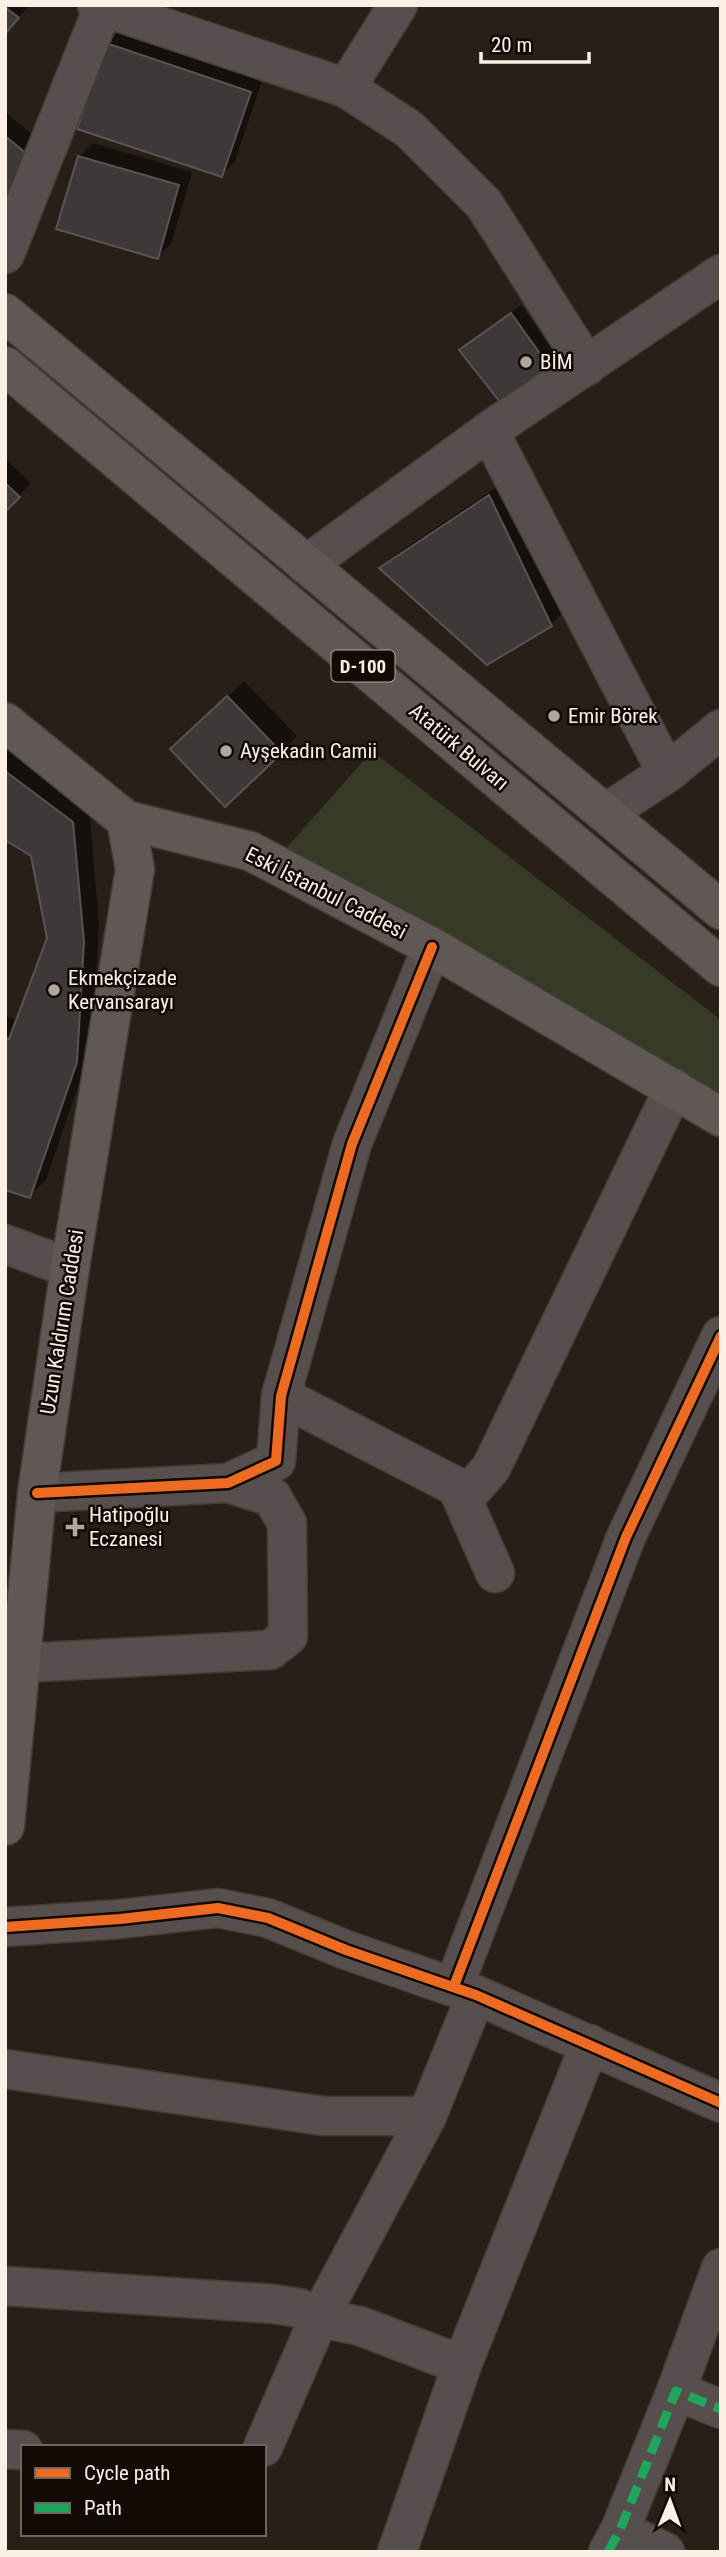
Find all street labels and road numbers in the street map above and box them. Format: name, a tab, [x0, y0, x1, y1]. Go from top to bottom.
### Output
road number: D-100	[332, 650, 394, 681]
street label: Atatürk Bulvarı	[405, 699, 513, 795]
street label: Eski İstanbul Caddesi	[241, 842, 411, 944]
street label: Uzun Kaldırım Caddesi	[36, 1228, 88, 1416]

